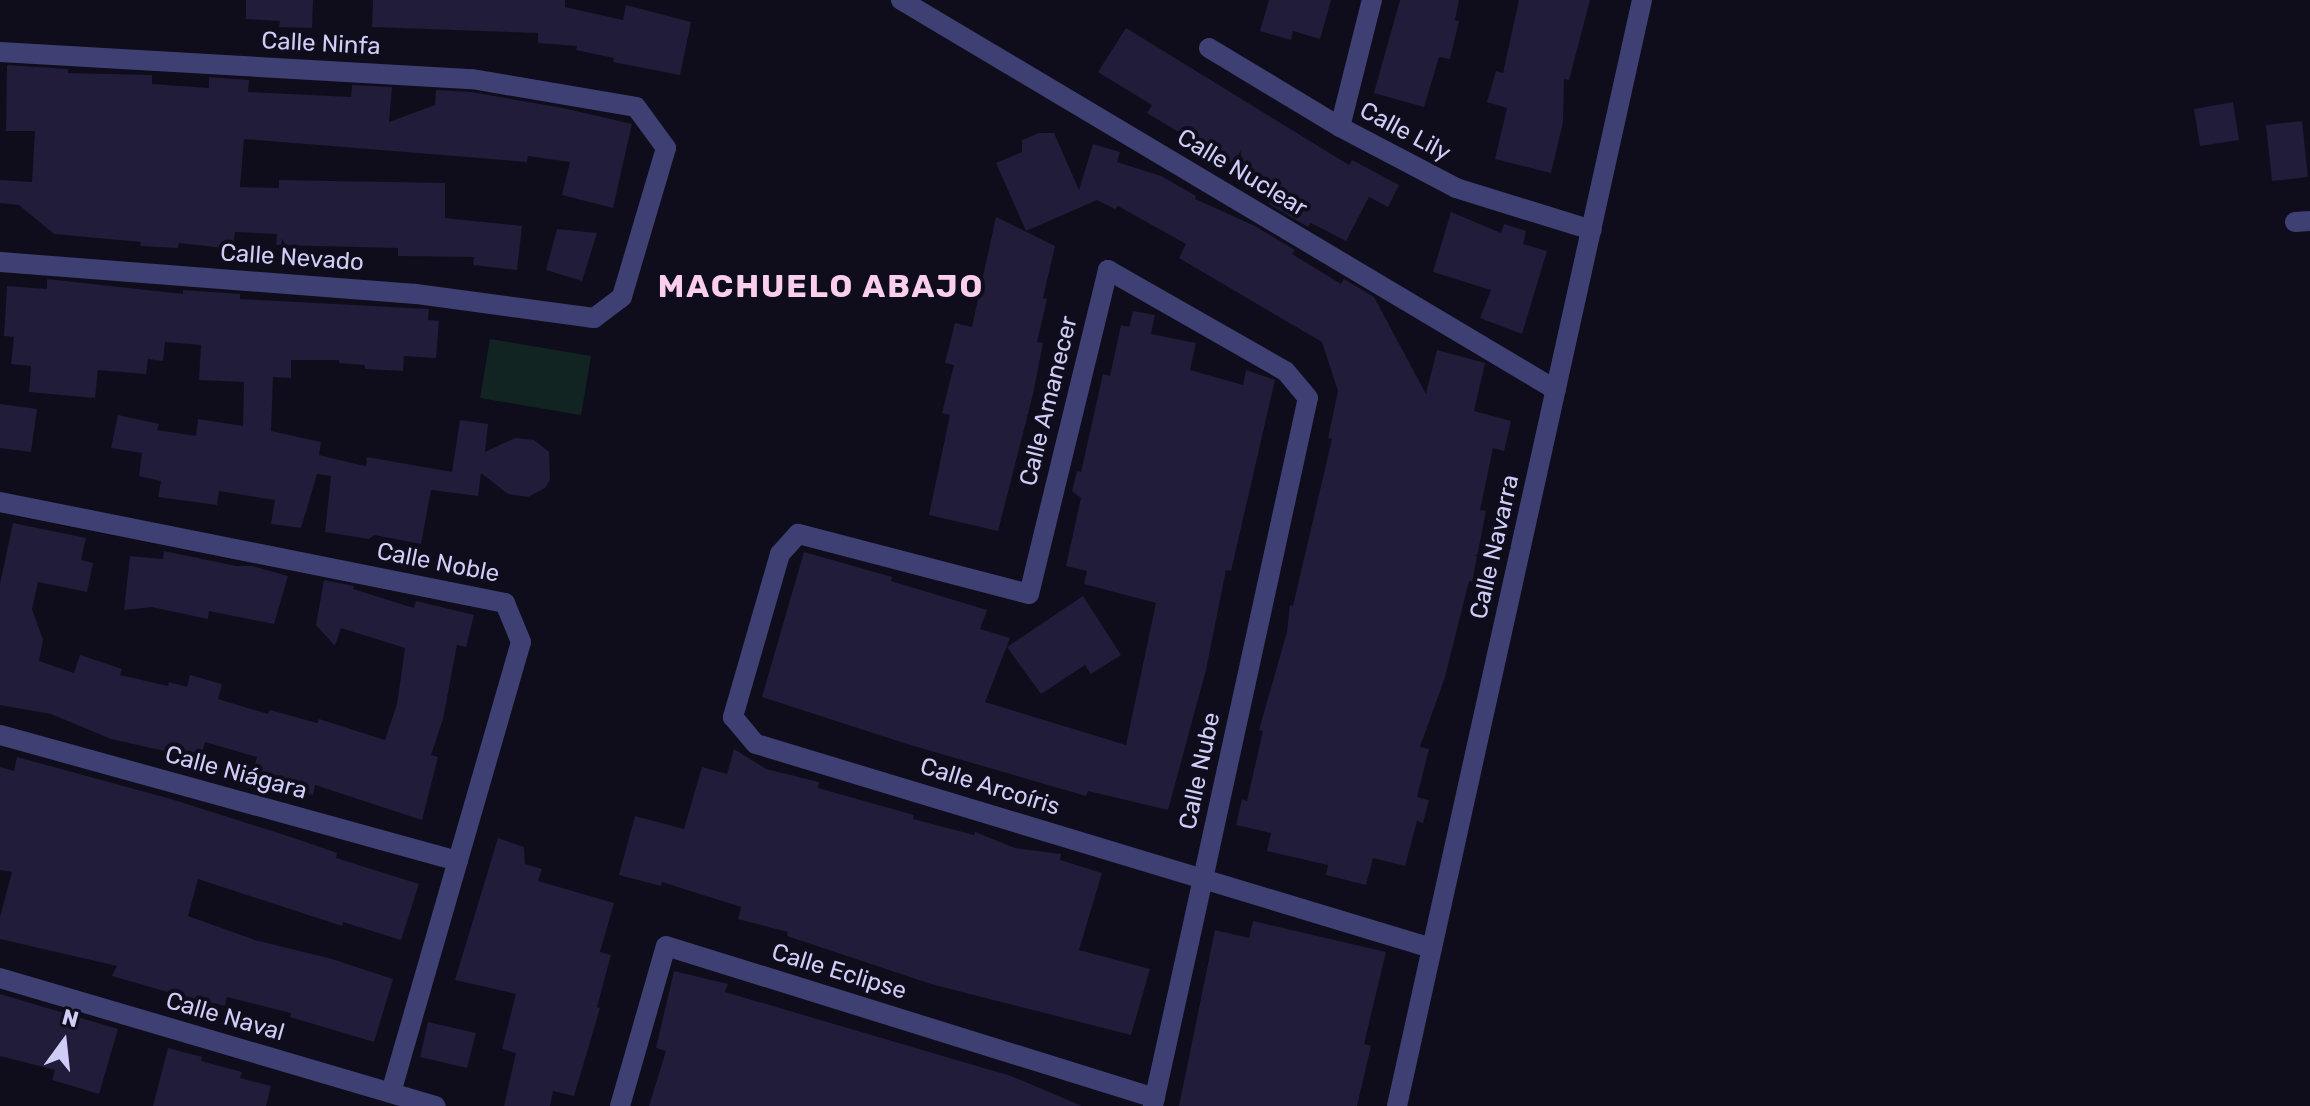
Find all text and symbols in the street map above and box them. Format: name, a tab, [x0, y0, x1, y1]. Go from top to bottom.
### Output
street label: Calle Ninfa	[261, 26, 381, 62]
street label: Calle Lily	[1355, 96, 1455, 168]
street label: Calle Nuclear	[1172, 123, 1312, 223]
street label: Calle Nevado	[219, 239, 365, 277]
district label: MACHUELO ABAJO	[657, 267, 985, 305]
street label: Calle Amanecer	[1014, 313, 1084, 489]
street label: Calle Navarra	[1464, 472, 1526, 622]
street label: Calle Noble	[374, 537, 502, 589]
street label: Calle Nube	[1174, 710, 1226, 832]
street label: Calle Niágara	[162, 740, 310, 806]
street label: Calle Arcoíris	[916, 752, 1064, 822]
street label: Calle Eclipse	[768, 938, 910, 1006]
street label: Calle Naval	[162, 986, 288, 1048]
north arrow	[24, 1002, 104, 1082]
text: N	[59, 1003, 81, 1033]

